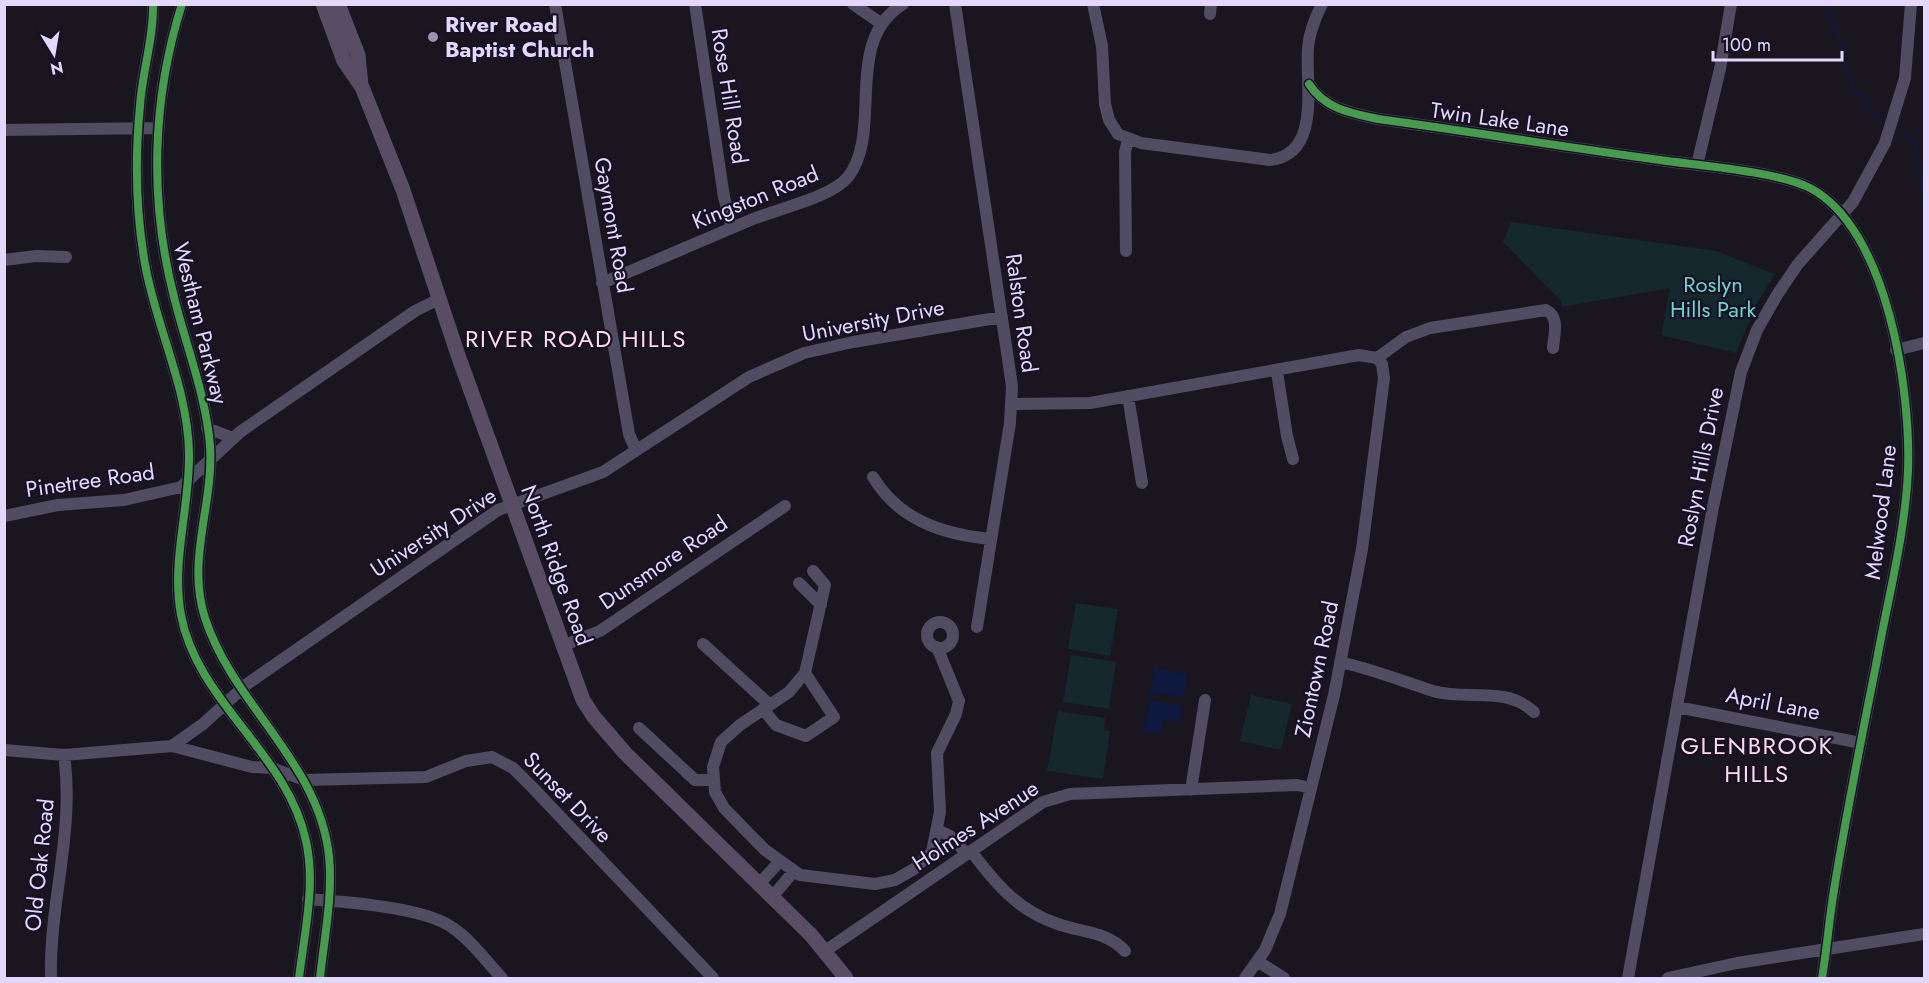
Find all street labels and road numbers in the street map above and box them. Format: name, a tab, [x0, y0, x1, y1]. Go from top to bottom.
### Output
street label: Rose Hill Road	[703, 26, 757, 166]
street label: Twin Lake Lane	[1429, 93, 1571, 145]
street label: Gaymont Road	[586, 155, 642, 295]
street label: Kingston Road	[687, 157, 823, 237]
street label: Westham Parkway	[165, 239, 237, 408]
street label: Ralston Road	[998, 251, 1046, 375]
street label: University Drive	[799, 291, 947, 349]
street label: Roslyn Hills Drive	[1669, 384, 1731, 550]
street label: Melwood Lane	[1856, 443, 1904, 581]
street label: Pinetree Road	[23, 455, 157, 505]
street label: University Drive	[364, 479, 502, 585]
street label: North Ridge Road	[513, 480, 601, 650]
street label: Dunsmore Road	[592, 507, 734, 617]
street label: Ziontown Road	[1286, 598, 1346, 740]
street label: April Lane	[1723, 678, 1823, 728]
street label: Sunset Drive	[516, 744, 620, 850]
street label: Holmes Avenue	[905, 772, 1045, 878]
street label: Old Oak Road	[16, 797, 62, 933]

